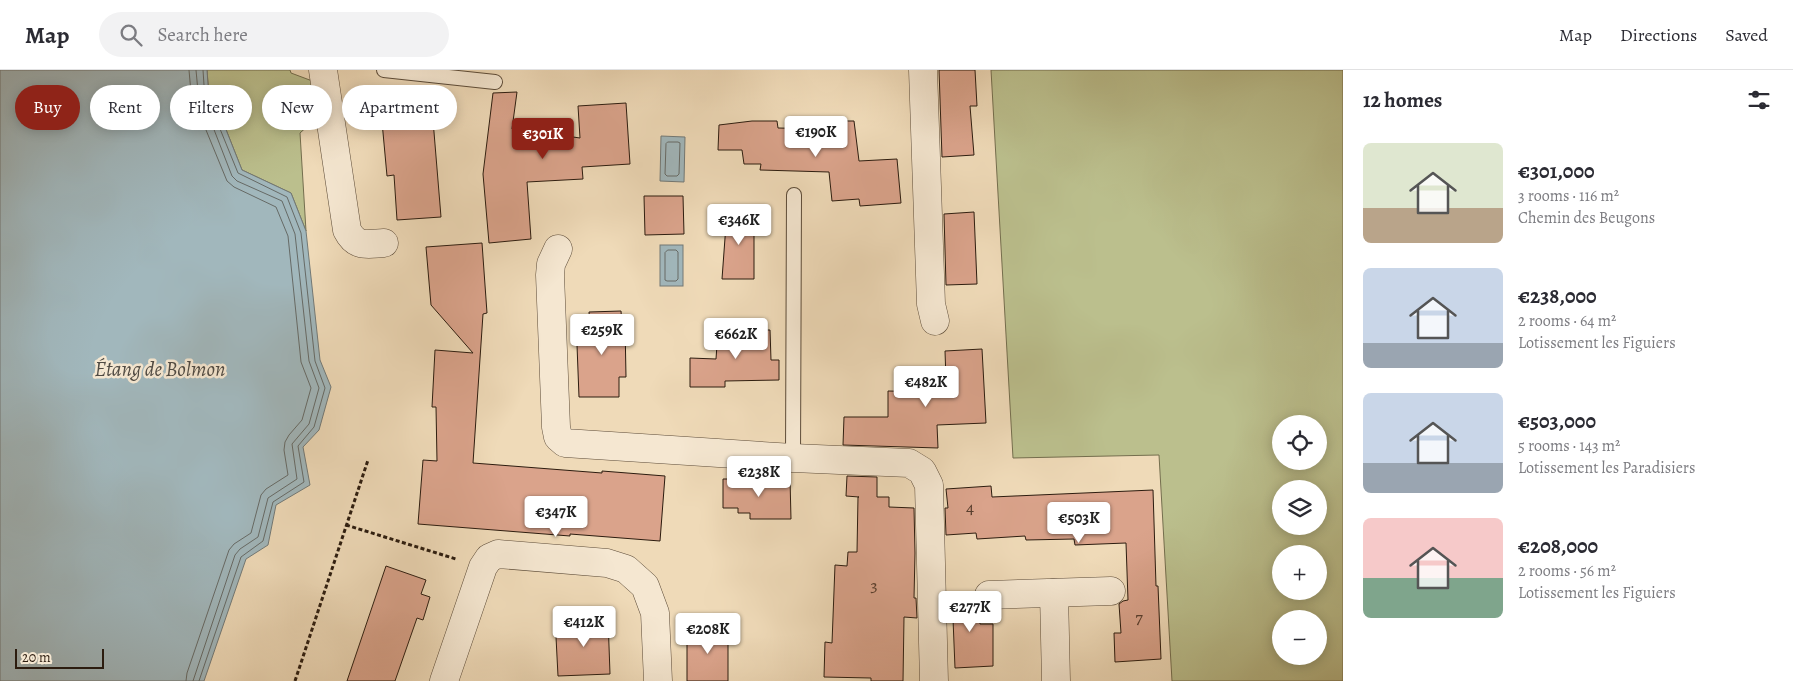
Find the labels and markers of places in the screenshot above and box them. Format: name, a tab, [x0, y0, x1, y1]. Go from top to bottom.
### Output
pin: €190K	[781, 116, 851, 158]
pin: €301K	[508, 118, 578, 160]
pin: €346K	[704, 204, 774, 246]
pin: €259K	[567, 314, 637, 356]
pin: €662K	[701, 318, 771, 360]
pin: €482K	[891, 366, 961, 408]
pin: €238K	[724, 456, 794, 498]
pin: €347K	[521, 496, 591, 538]
pin: €503K	[1044, 502, 1114, 544]
pin: €277K	[935, 590, 1005, 633]
pin: €412K	[549, 606, 619, 648]
pin: €208K	[673, 612, 743, 655]

